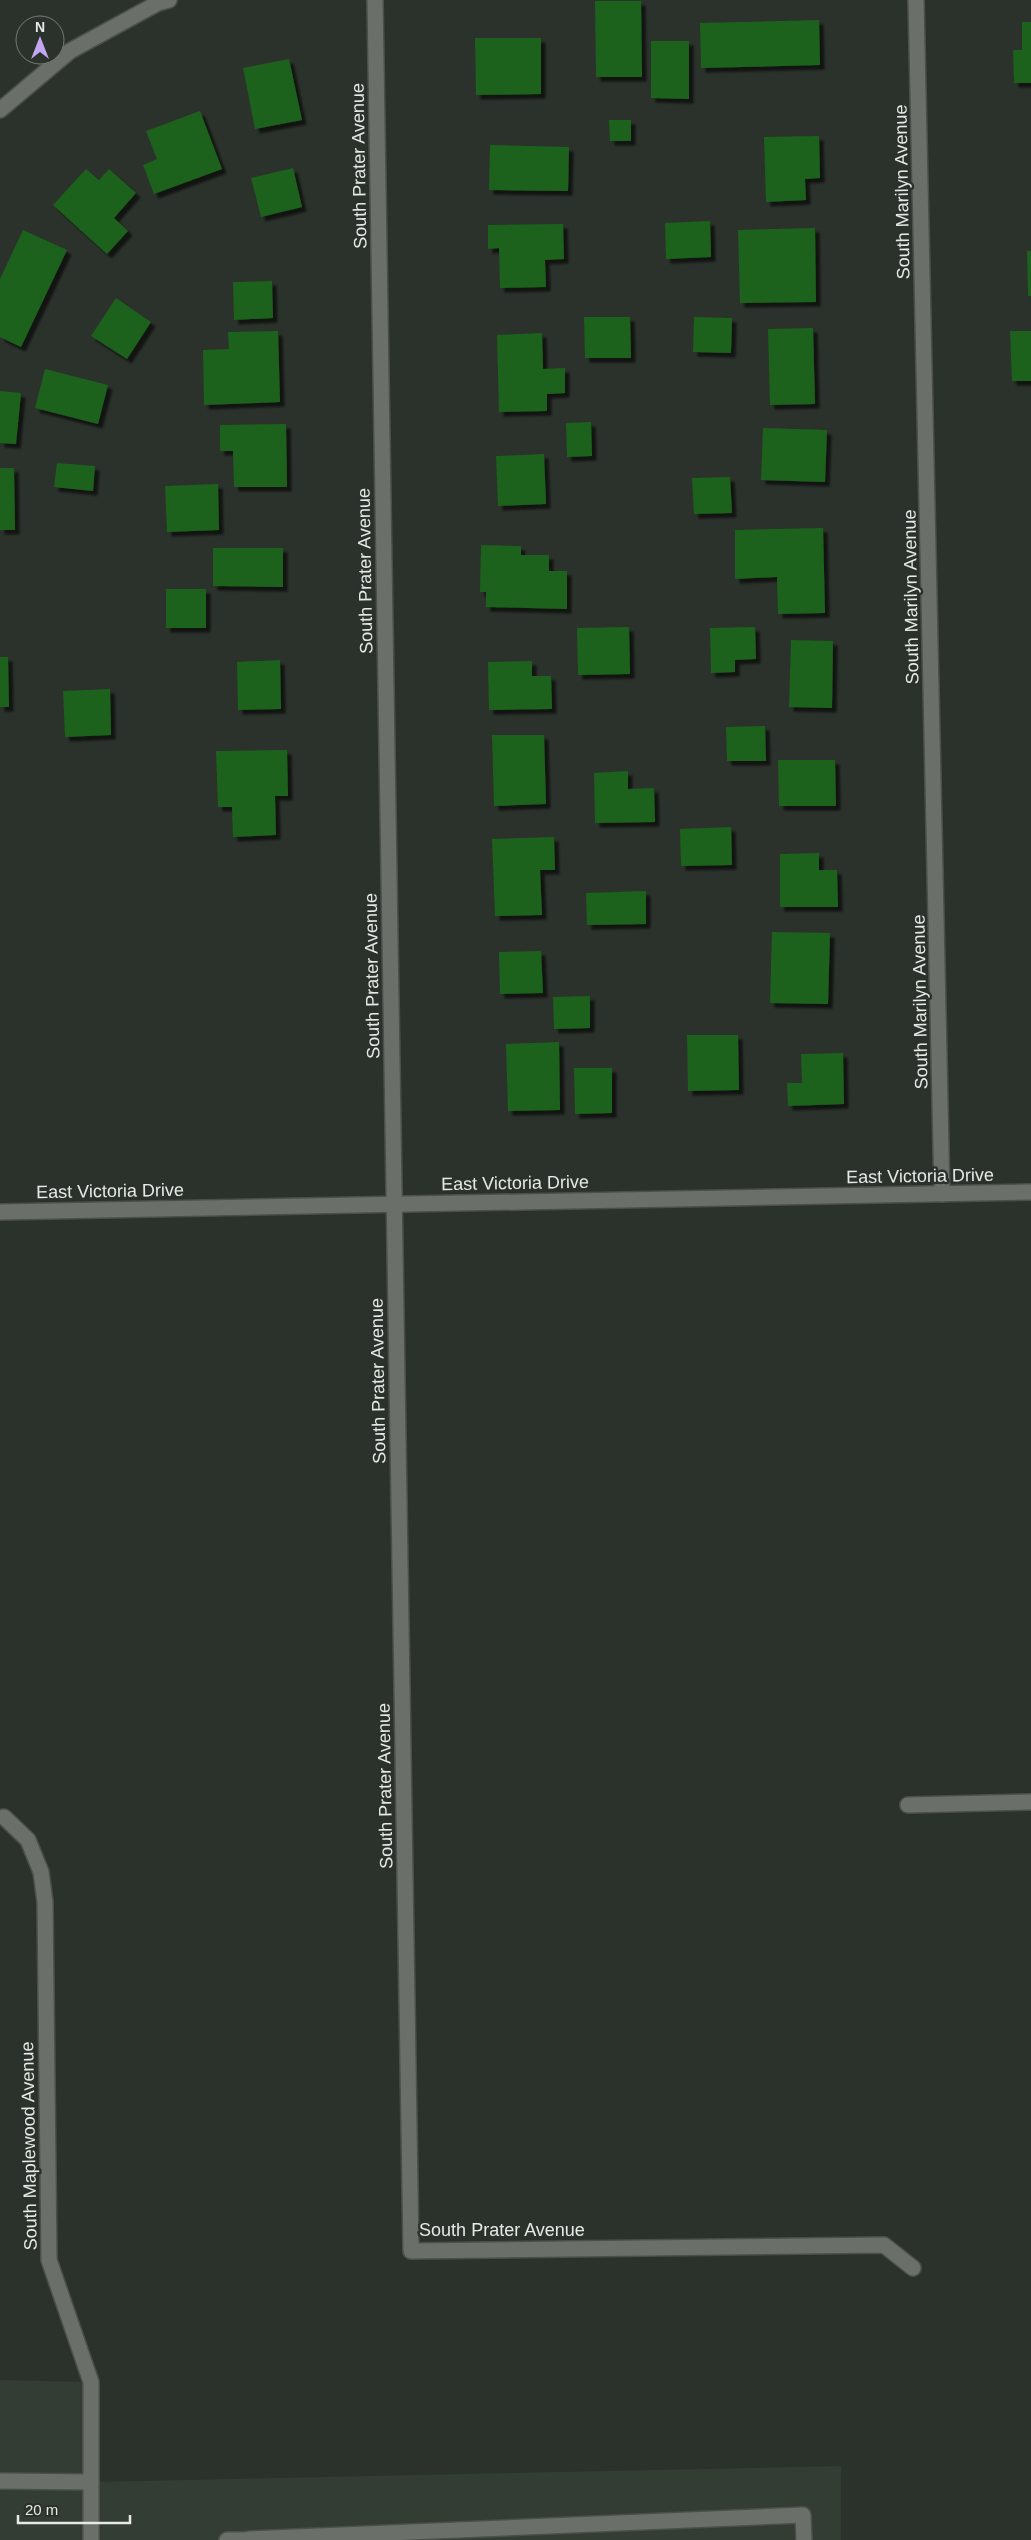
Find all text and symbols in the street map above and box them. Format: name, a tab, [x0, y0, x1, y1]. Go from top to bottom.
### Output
north arrow	[15, 15, 65, 65]
text: N	[35, 19, 45, 35]
street label: South Prater Avenue	[348, 83, 370, 249]
street label: South Marilyn Avenue	[890, 104, 914, 280]
street label: South Prater Avenue	[354, 488, 376, 654]
street label: South Marilyn Avenue	[899, 509, 923, 685]
street label: South Prater Avenue	[361, 893, 383, 1059]
street label: South Marilyn Avenue	[908, 914, 932, 1090]
street label: East Victoria Drive	[846, 1165, 994, 1187]
street label: East Victoria Drive	[441, 1172, 589, 1194]
street label: East Victoria Drive	[36, 1180, 184, 1202]
street label: South Prater Avenue	[367, 1298, 389, 1464]
street label: South Prater Avenue	[374, 1703, 396, 1869]
street label: South Maplewood Avenue	[17, 2041, 41, 2251]
street label: South Prater Avenue	[419, 2220, 585, 2240]
scale bar	[18, 2492, 130, 2524]
text: 20 m	[25, 2501, 58, 2518]

